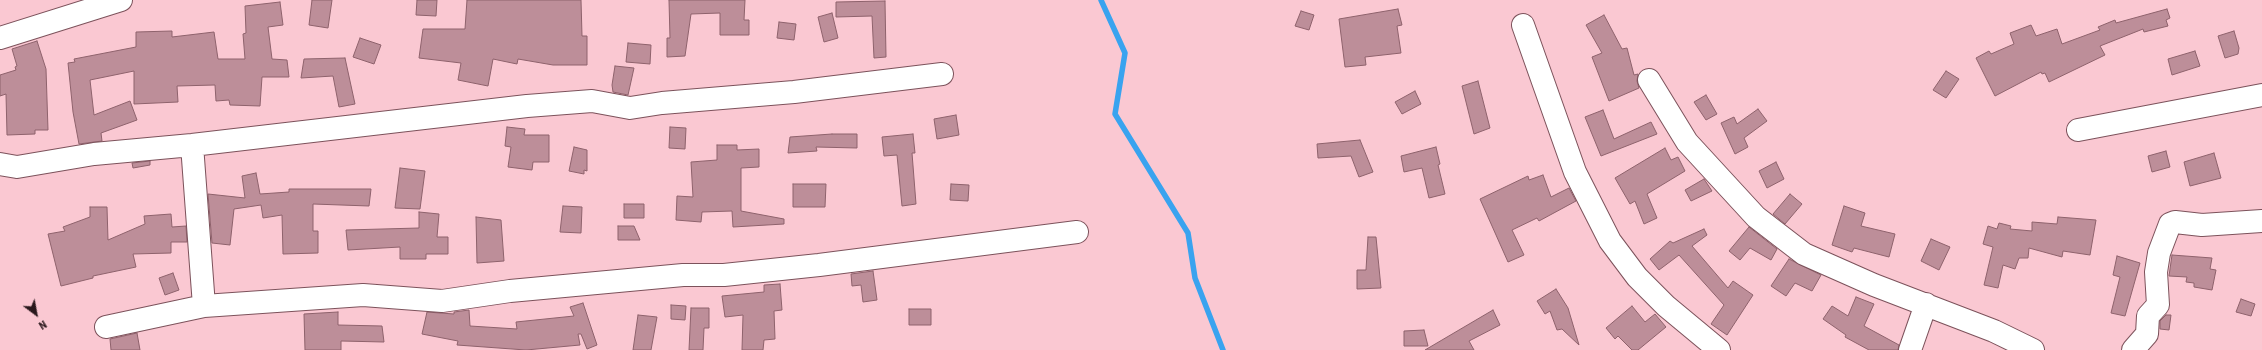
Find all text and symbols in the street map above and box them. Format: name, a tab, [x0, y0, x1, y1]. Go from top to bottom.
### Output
north arrow	[16, 294, 56, 334]
text: N	[36, 317, 49, 332]

